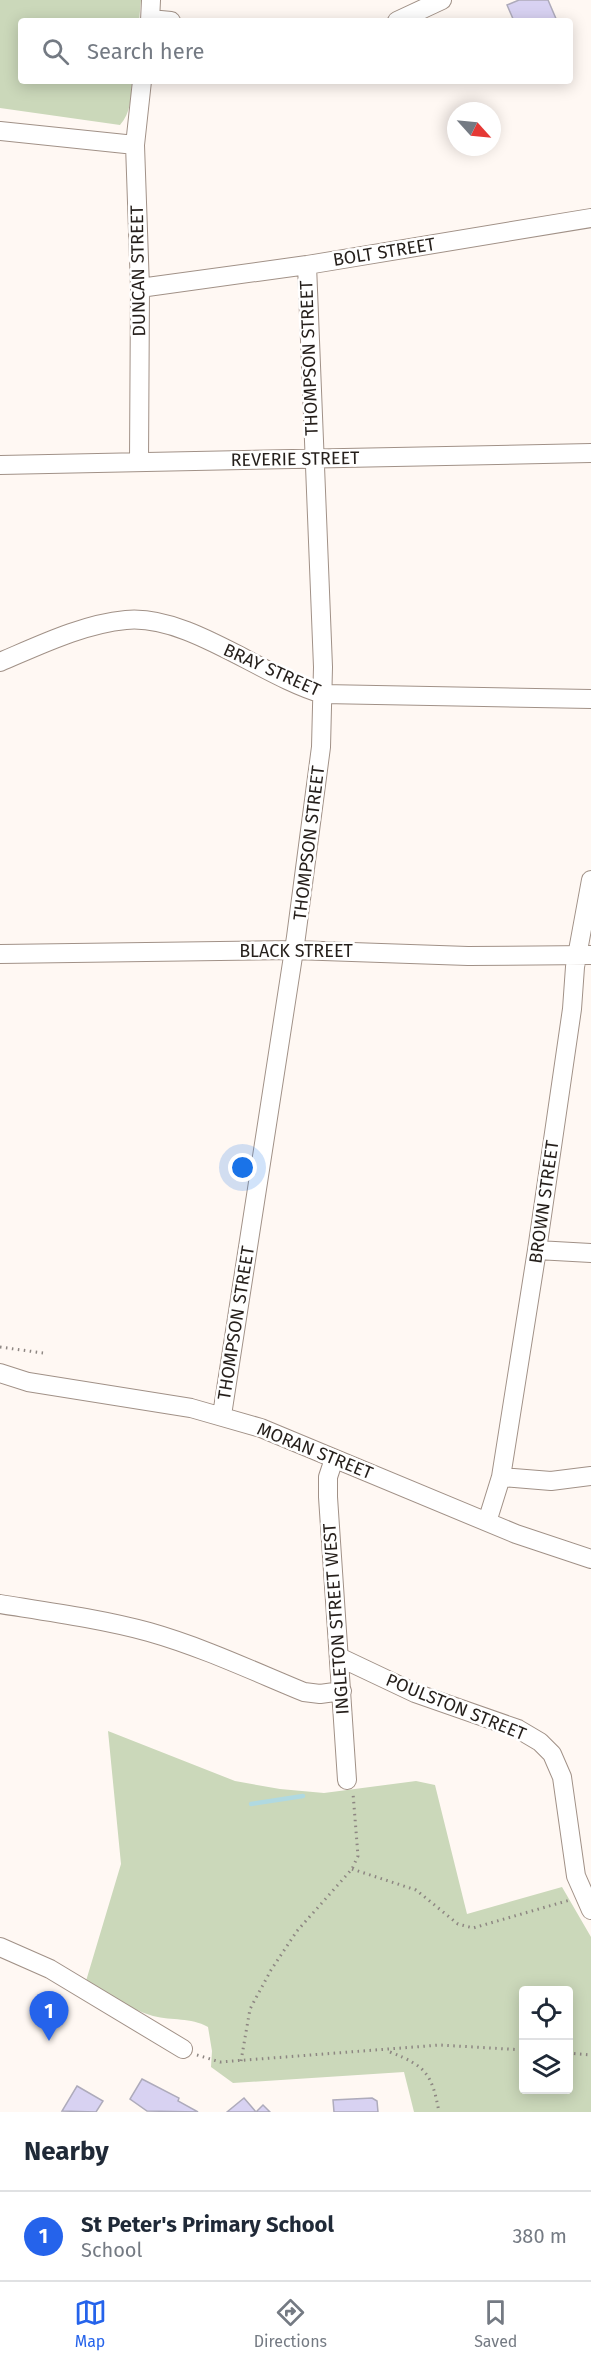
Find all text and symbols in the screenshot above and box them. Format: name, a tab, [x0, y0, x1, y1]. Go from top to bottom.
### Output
search box	[18, 18, 573, 84]
icon: search	[39, 35, 72, 68]
text: Search here	[87, 38, 205, 65]
north arrow	[447, 102, 501, 156]
street label: DUNCAN STREET	[126, 204, 150, 337]
street label: BOLT STREET	[331, 233, 437, 271]
street label: THOMPSON STREET	[295, 279, 323, 436]
street label: REVERIE STREET	[230, 447, 360, 471]
street label: BRAY STREET	[220, 639, 325, 702]
street label: THOMPSON STREET	[289, 764, 329, 922]
street label: BLACK STREET	[239, 940, 354, 962]
street label: BROWN STREET	[524, 1138, 564, 1265]
your location	[228, 1153, 257, 1182]
street label: THOMPSON STREET	[213, 1244, 259, 1402]
street label: MORAN STREET	[254, 1418, 377, 1484]
street label: INGLETON STREET WEST	[318, 1522, 354, 1715]
street label: POULSTON STREET	[383, 1669, 530, 1745]
map controls	[519, 1986, 573, 2094]
button: locate	[519, 1986, 573, 2040]
pin: 1	[29, 1992, 68, 2041]
button: layers	[519, 2040, 573, 2094]
text: Nearby	[24, 2136, 109, 2167]
text: St Peter's Primary School	[81, 2211, 334, 2238]
text: 1	[39, 2224, 48, 2248]
text: 380 m	[512, 2224, 567, 2248]
text: School	[81, 2238, 142, 2262]
tab: Map	[74, 2296, 107, 2351]
tab: Directions	[254, 2296, 327, 2351]
tab: Saved	[474, 2296, 517, 2351]

